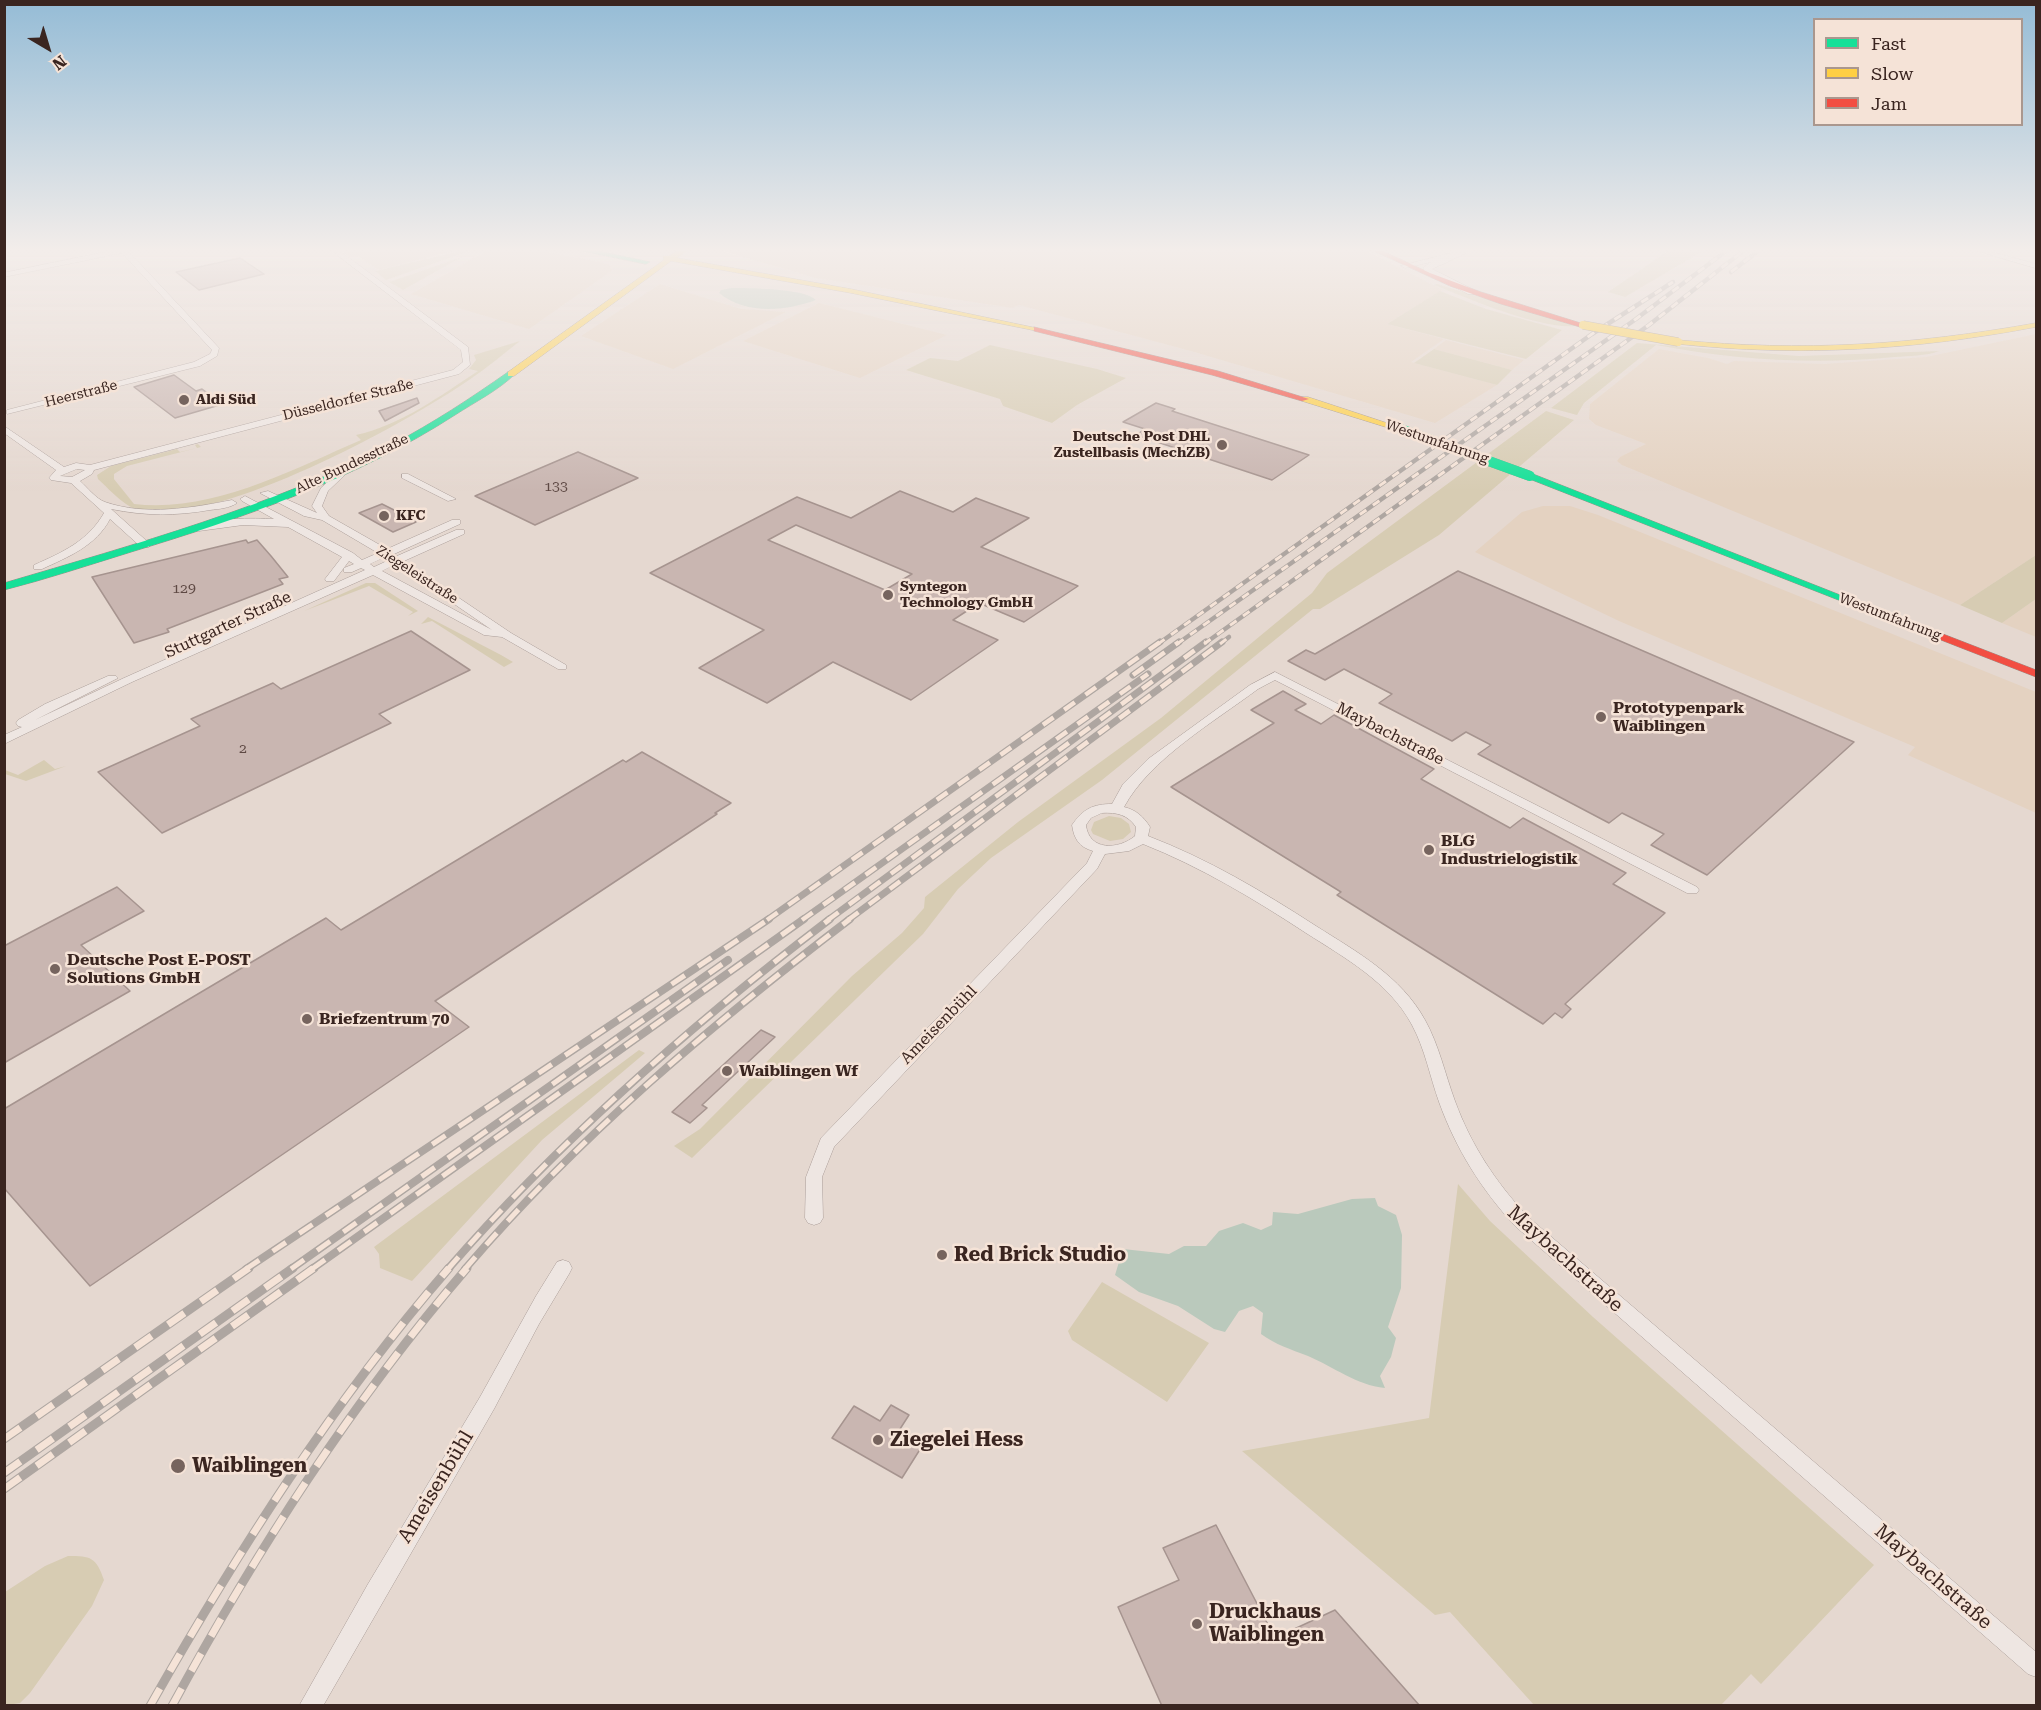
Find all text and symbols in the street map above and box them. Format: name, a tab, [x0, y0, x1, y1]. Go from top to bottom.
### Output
north arrow	[18, 18, 78, 78]
legend	[1813, 18, 2023, 126]
text: Fast	[1871, 33, 1906, 54]
text: N	[49, 51, 70, 74]
text: Slow	[1871, 63, 1913, 84]
text: Jam	[1871, 93, 1907, 114]
street label: Düsseldorfer Straße	[281, 376, 415, 424]
street label: Heerstraße	[43, 377, 119, 411]
place label: Aldi Süd	[196, 392, 256, 408]
marker: Aldi Süd	[177, 393, 191, 407]
street label: Westumfahrung	[1383, 416, 1491, 468]
place label: Deutsche Post DHL Zustellbasis (MechZB)	[1054, 429, 1210, 461]
street label: Alte Bundesstraße	[293, 431, 411, 497]
marker: Deutsche Post DHL Zustellbasis (MechZB)	[1215, 438, 1229, 452]
house number: 133	[544, 479, 568, 495]
place label: KFC	[396, 508, 425, 524]
marker: KFC	[377, 509, 391, 523]
street label: Ziegeleistraße	[373, 542, 461, 608]
place label: Syntegon Technology GmbH	[900, 579, 1033, 612]
house number: 129	[172, 581, 196, 597]
street label: Stuttgarter Straße	[162, 587, 294, 663]
marker: Syntegon Technology GmbH	[881, 588, 895, 602]
street label: Westumfahrung	[1837, 590, 1943, 644]
place label: Prototypenpark Waiblingen	[1613, 698, 1744, 736]
street label: Maybachstraße	[1333, 699, 1447, 769]
marker: Prototypenpark Waiblingen	[1594, 710, 1608, 724]
house number: 2	[239, 741, 247, 757]
place label: BLG Industrielogistik	[1441, 831, 1578, 869]
marker: BLG Industrielogistik	[1422, 843, 1436, 857]
place label: Deutsche Post E-POST Solutions GmbH	[67, 950, 251, 988]
marker: Deutsche Post E-POST Solutions GmbH	[48, 962, 62, 976]
street label: Ameisenbühl	[897, 982, 981, 1068]
place label: Briefzentrum 70	[319, 1009, 449, 1029]
marker: Briefzentrum 70	[300, 1012, 314, 1026]
place label: Waiblingen Wf	[739, 1061, 858, 1081]
marker: Waiblingen Wf	[720, 1064, 734, 1078]
street label: Maybachstraße	[1502, 1201, 1628, 1317]
place label: Red Brick Studio	[954, 1243, 1126, 1267]
marker: Red Brick Studio	[935, 1248, 949, 1262]
street label: Ameisenbühl	[393, 1426, 479, 1548]
place label: Ziegelei Hess	[890, 1428, 1023, 1452]
marker: Ziegelei Hess	[871, 1433, 885, 1447]
place label: Waiblingen	[192, 1454, 307, 1478]
marker: Waiblingen	[169, 1457, 187, 1475]
street label: Maybachstraße	[1869, 1519, 1997, 1635]
place label: Druckhaus Waiblingen	[1209, 1600, 1324, 1647]
marker: Druckhaus Waiblingen	[1190, 1617, 1204, 1631]

